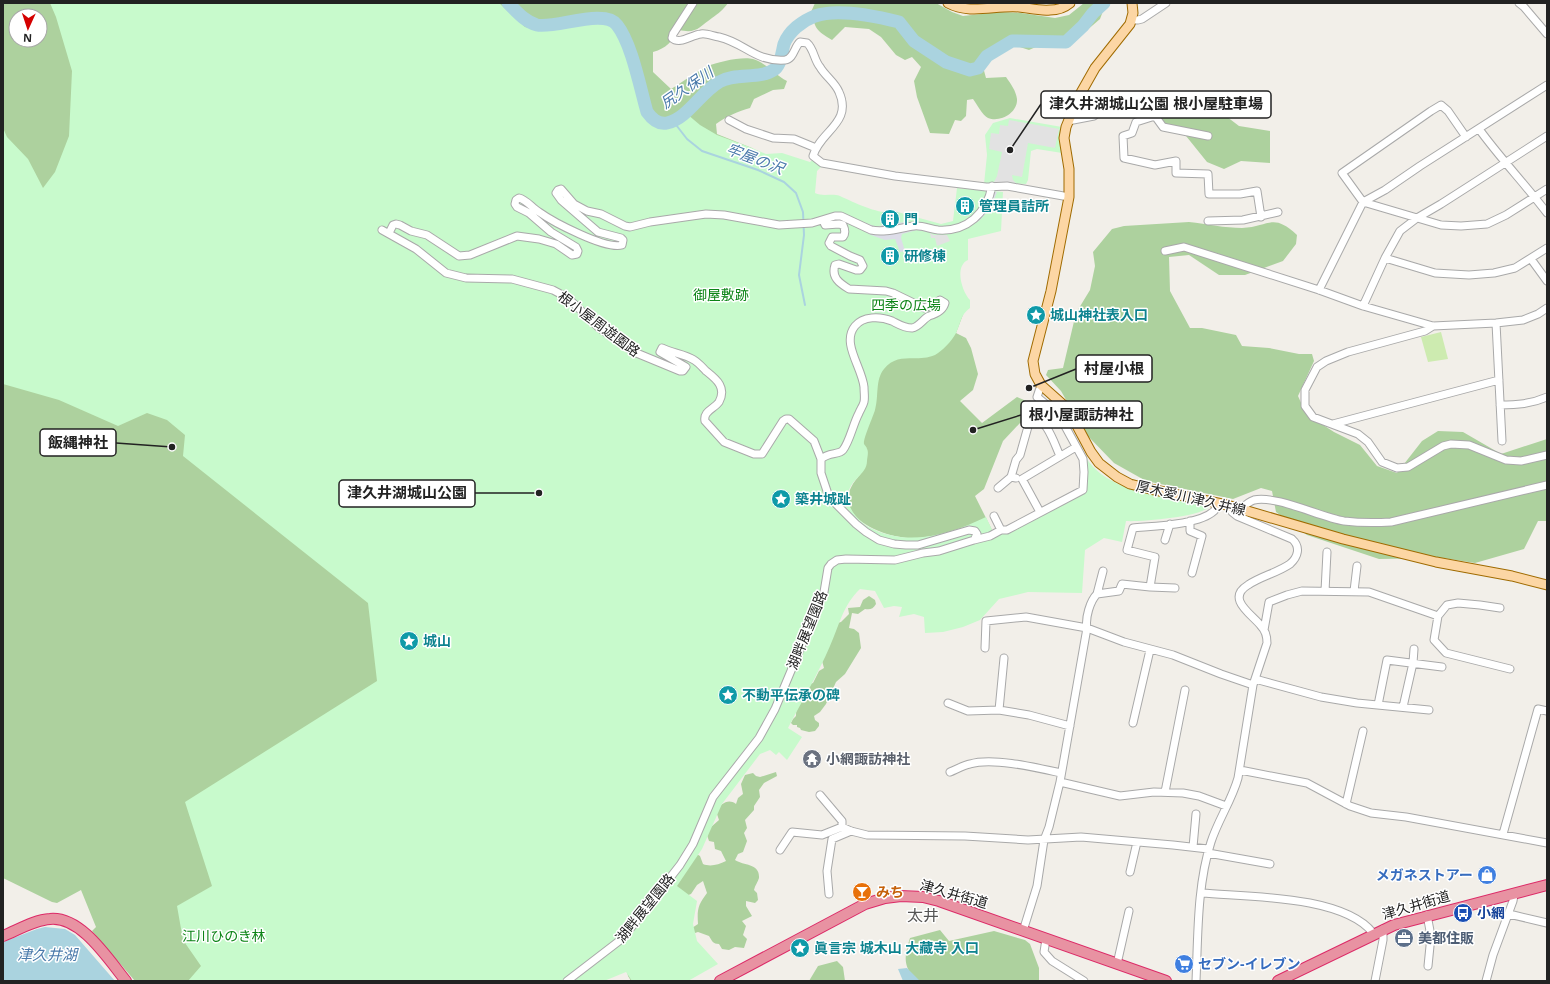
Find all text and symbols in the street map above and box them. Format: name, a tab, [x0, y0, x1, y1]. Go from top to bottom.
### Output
north arrow	[8, 8, 48, 48]
text: N	[23, 31, 32, 46]
water label: 尻久保川	[656, 61, 718, 113]
callout: 津久井湖城山公園 根小屋駐車場	[1041, 91, 1271, 118]
text: 津久井湖城山公園 根小屋駐車場	[1049, 93, 1263, 113]
water label: 牢屋の沢	[724, 138, 789, 179]
building icon: 管理員詰所	[954, 195, 976, 217]
place label: 管理員詰所	[979, 196, 1049, 215]
building icon: 門	[879, 208, 901, 230]
place label: 門	[904, 209, 918, 228]
building icon: 研修棟	[879, 245, 901, 267]
place label: 研修棟	[904, 246, 946, 265]
park label: 御屋敷跡	[693, 285, 749, 304]
street label: 根小屋周遊園路	[554, 287, 644, 361]
park label: 四季の広場	[871, 295, 941, 314]
place icon: 城山神社表入口	[1025, 304, 1047, 326]
place label: 城山神社表入口	[1050, 305, 1148, 324]
callout: 村屋小根	[1076, 355, 1152, 382]
text: 村屋小根	[1084, 358, 1144, 378]
callout: 根小屋諏訪神社	[1021, 401, 1142, 428]
text: 根小屋諏訪神社	[1028, 404, 1134, 424]
callout: 飯縄神社	[40, 429, 116, 456]
text: 飯縄神社	[48, 432, 108, 452]
street label: 厚木愛川津久井線	[1134, 476, 1248, 519]
callout: 津久井湖城山公園	[339, 480, 475, 507]
text: 津久井湖城山公園	[347, 482, 467, 502]
place icon: 築井城趾	[770, 488, 792, 510]
place label: 築井城趾	[795, 489, 851, 508]
street label: 湖畔展望園路	[782, 587, 831, 672]
place icon: 城山	[398, 630, 420, 652]
place label: 城山	[423, 631, 451, 650]
place icon: 不動平伝承の碑	[717, 684, 739, 706]
place label: 不動平伝承の碑	[742, 685, 840, 704]
temple icon: 小網諏訪神社	[801, 748, 823, 770]
place label: 小網諏訪神社	[826, 749, 910, 768]
shop icon: メガネストアー	[1476, 864, 1498, 886]
place label: メガネストアー	[1376, 865, 1473, 884]
street label: 湖畔展望園路	[611, 869, 678, 946]
street label: 津久井街道	[918, 875, 990, 912]
bar icon: みち	[851, 881, 873, 903]
place label: みち	[876, 882, 904, 901]
street label: 津久井街道	[1380, 886, 1452, 923]
bus stop icon: 小網	[1452, 902, 1474, 924]
place label: 小網	[1477, 903, 1505, 922]
district label: 太井	[907, 904, 939, 926]
park label: 江川ひのき林	[182, 926, 266, 945]
office icon: 美都住販	[1393, 927, 1415, 949]
place label: 美都住販	[1418, 928, 1474, 947]
place icon: 眞言宗 城木山 大藏寺 入口	[789, 937, 811, 959]
place label: 眞言宗 城木山 大藏寺 入口	[814, 938, 979, 957]
water label: 津久井湖	[17, 944, 79, 964]
supermarket icon: セブン-イレブン	[1173, 953, 1195, 975]
place label: セブン-イレブン	[1198, 954, 1301, 973]

